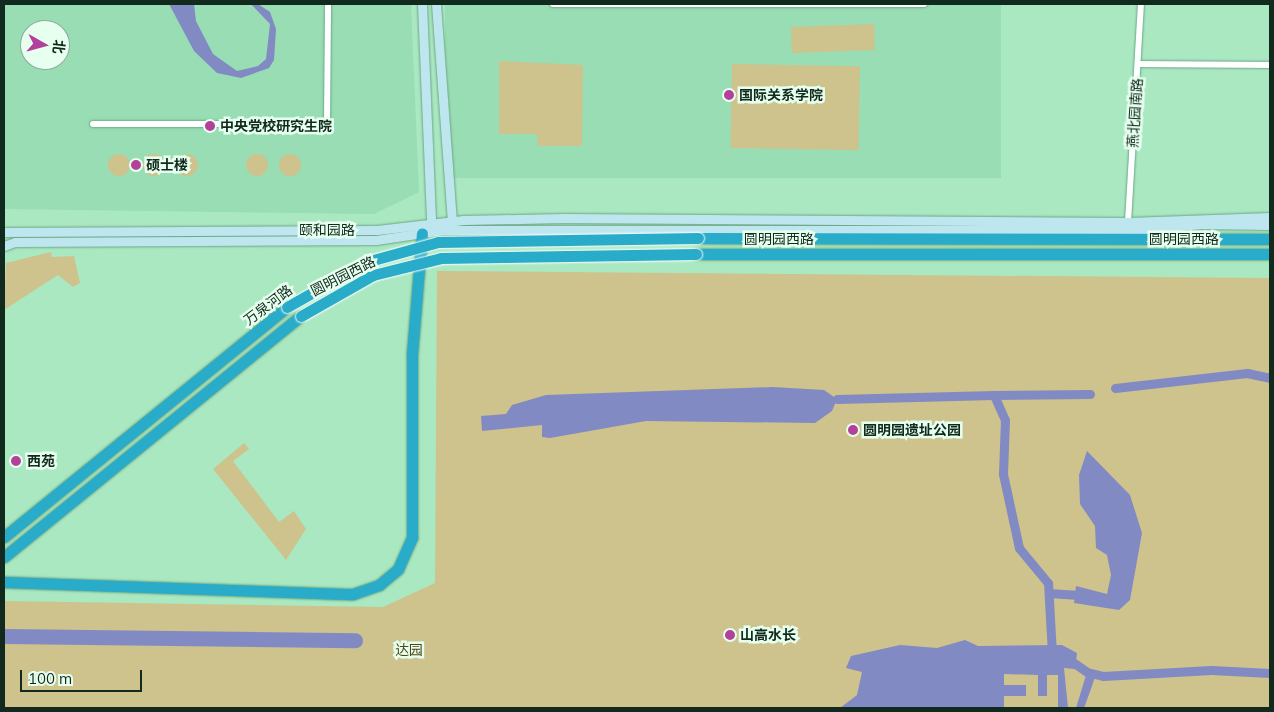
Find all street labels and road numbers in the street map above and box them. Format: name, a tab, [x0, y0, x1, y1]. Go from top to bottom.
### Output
street label: 燕北园南路	[1124, 77, 1146, 149]
street label: 颐和园路	[299, 222, 355, 238]
street label: 圆明园西路	[744, 231, 814, 247]
street label: 圆明园西路	[1149, 231, 1219, 247]
street label: 圆明园西路	[308, 253, 378, 299]
street label: 万泉河路	[241, 281, 295, 329]

